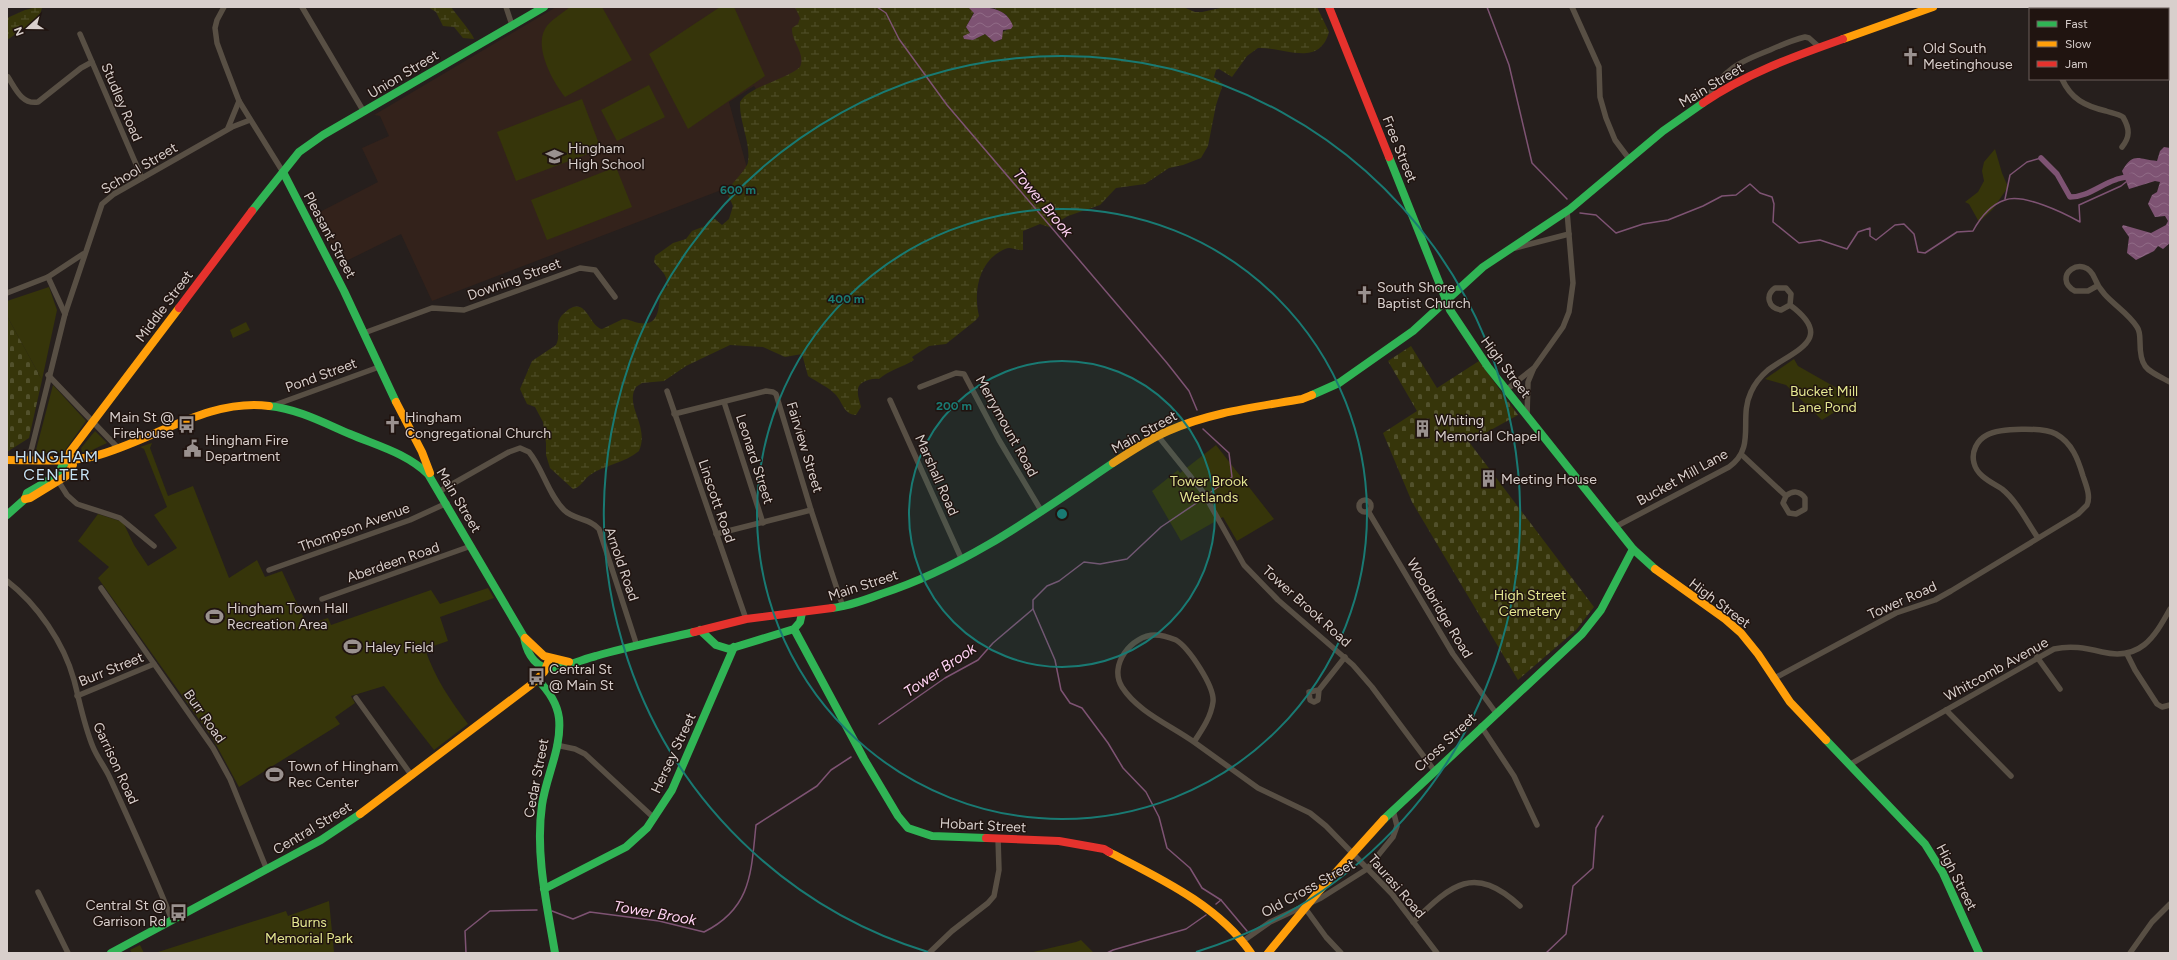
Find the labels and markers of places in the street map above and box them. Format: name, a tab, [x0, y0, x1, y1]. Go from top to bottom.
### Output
place label: Old South Meetinghouse	[1923, 40, 2013, 73]
church icon: Old South Meetinghouse	[1900, 46, 1920, 66]
place label: Hingham High School	[568, 140, 645, 173]
school or university icon: Hingham High School	[545, 146, 565, 166]
place label: South Shore Baptist Church	[1377, 279, 1471, 312]
church icon: South Shore Baptist Church	[1354, 285, 1374, 305]
place label: Main St @ Firehouse	[109, 409, 174, 442]
place label: Hingham Congregational Church	[405, 409, 551, 442]
place label: Whiting Memorial Chapel	[1435, 412, 1540, 445]
bus stop icon: Main St @ Firehouse	[177, 415, 197, 435]
church icon: Hingham Congregational Church	[382, 415, 402, 435]
building icon: Whiting Memorial Chapel	[1412, 418, 1432, 438]
place label: Hingham Fire Department	[205, 432, 289, 465]
public building icon: Hingham Fire Department	[182, 438, 202, 458]
building icon: Meeting House	[1478, 469, 1498, 489]
place label: Meeting House	[1501, 471, 1597, 488]
centre of rings	[1055, 507, 1069, 521]
place label: Hingham Town Hall Recreation Area	[227, 600, 348, 633]
sports icon: Hingham Town Hall Recreation Area	[204, 606, 224, 626]
sports icon: Haley Field	[342, 637, 362, 657]
place label: Haley Field	[365, 639, 434, 656]
place label: Central St @ Main St	[549, 661, 614, 694]
bus stop icon: Central St @ Main St	[526, 667, 546, 687]
place label: Town of Hingham Rec Center	[288, 758, 399, 791]
sports icon: Town of Hingham Rec Center	[265, 764, 285, 784]
place label: Central St @ Garrison Rd	[86, 897, 166, 930]
bus stop icon: Central St @ Garrison Rd	[169, 903, 189, 923]

